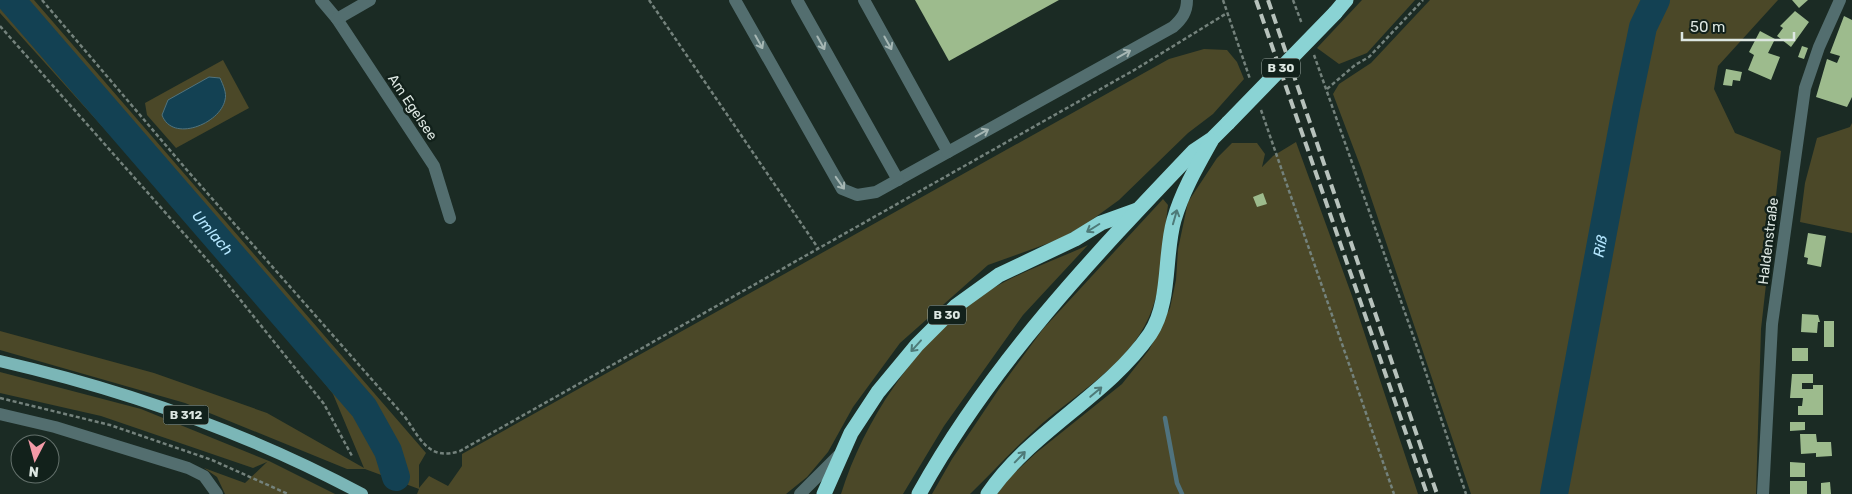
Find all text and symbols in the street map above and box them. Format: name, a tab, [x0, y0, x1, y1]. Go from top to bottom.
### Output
scale bar	[1682, 10, 1794, 42]
text: 50 m	[1690, 18, 1725, 36]
one-way arrow	[755, 35, 765, 49]
one-way arrow	[816, 35, 826, 50]
one-way arrow	[883, 35, 893, 49]
one-way arrow	[1117, 49, 1132, 59]
road number: B 30	[1262, 58, 1300, 78]
street label: Am Egelsee	[384, 71, 441, 144]
one-way arrow	[975, 128, 990, 138]
one-way arrow	[835, 176, 845, 190]
street label: Haldenstraße	[1755, 196, 1782, 285]
water label: Umlach	[188, 207, 237, 259]
one-way arrow	[1171, 210, 1181, 226]
one-way arrow	[1087, 223, 1101, 233]
water label: Riß	[1589, 233, 1611, 259]
road number: B 30	[928, 306, 966, 324]
one-way arrow	[910, 340, 922, 353]
one-way arrow	[1089, 387, 1102, 398]
road number: B 312	[164, 406, 208, 424]
north arrow	[10, 434, 60, 484]
one-way arrow	[1014, 451, 1026, 463]
text: N	[28, 462, 40, 480]

